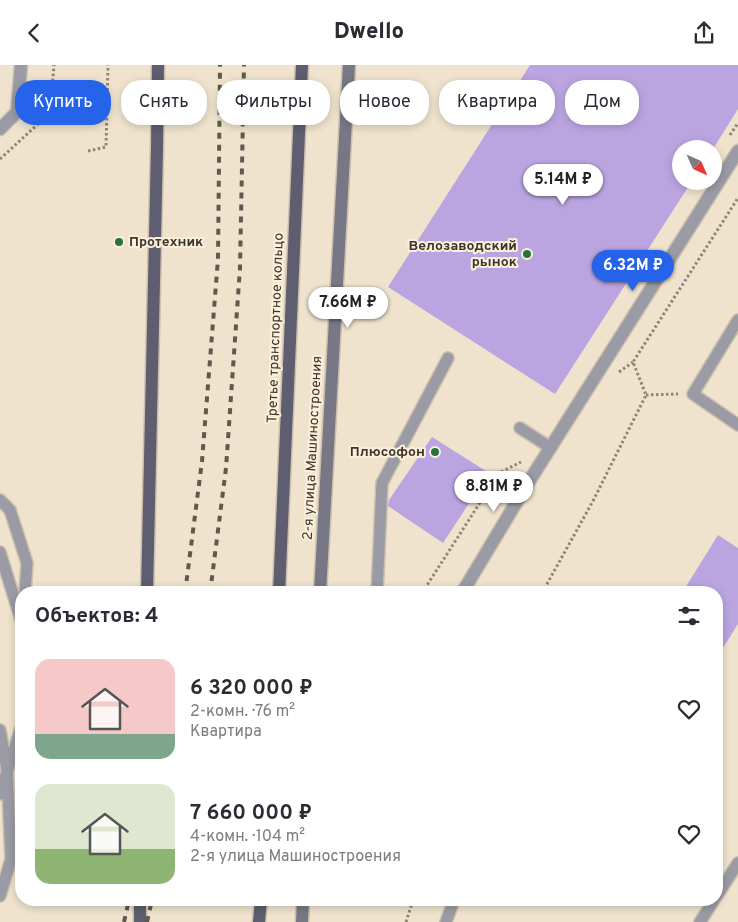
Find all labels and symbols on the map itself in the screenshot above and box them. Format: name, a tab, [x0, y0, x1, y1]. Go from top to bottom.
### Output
north arrow	[672, 140, 722, 190]
pin: 5.14M ₽	[517, 163, 609, 206]
street label: Третье транспортное кольцо	[264, 232, 288, 423]
place label: Протехник	[129, 234, 203, 251]
marker: Протехник	[113, 236, 125, 248]
place label: Велозаводский рынок	[408, 238, 517, 271]
marker: Велозаводский рынок	[521, 248, 533, 260]
pin: 6.32M ₽	[587, 249, 679, 292]
pin: 7.66M ₽	[302, 287, 394, 329]
street label: 2-я улица Машиностроения	[300, 355, 326, 541]
place label: Плюсофон	[350, 444, 425, 461]
marker: Плюсофон	[429, 446, 441, 458]
pin: 8.81M ₽	[448, 471, 540, 513]

